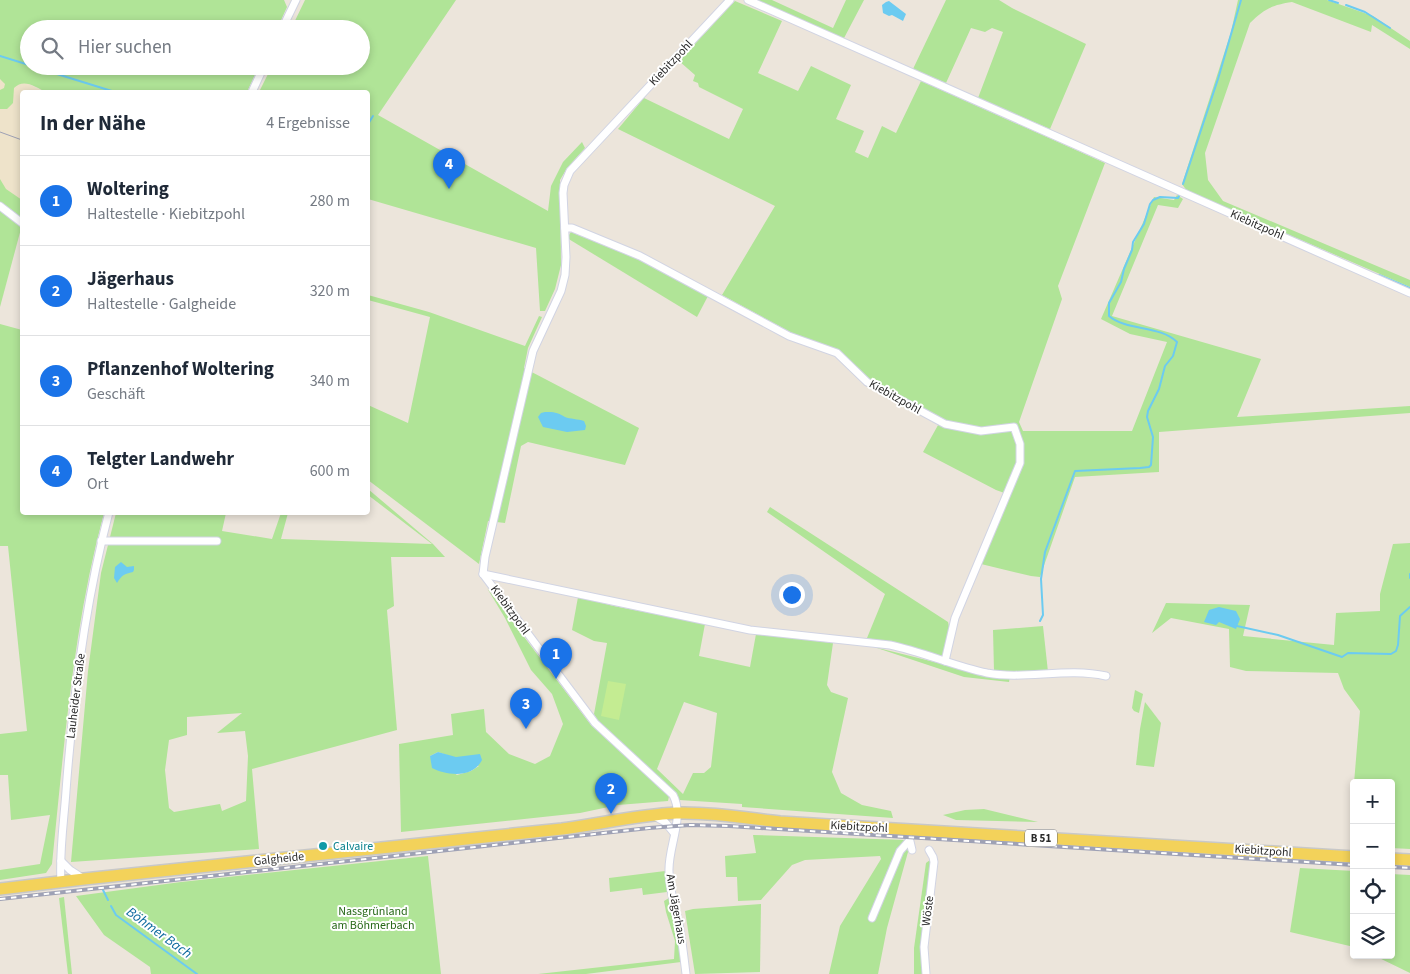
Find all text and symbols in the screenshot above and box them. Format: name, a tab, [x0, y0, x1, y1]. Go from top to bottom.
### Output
search box	[20, 20, 370, 75]
icon: search	[38, 34, 66, 62]
text: Hier suchen	[78, 34, 172, 61]
street label: Kiebitzpohl	[645, 36, 697, 90]
text: In der Nähe	[40, 108, 146, 138]
text: 4 Ergebnisse	[266, 112, 350, 134]
pin: 4	[433, 148, 465, 189]
text: Woltering	[87, 176, 169, 203]
text: 1	[52, 190, 60, 212]
text: 280 m	[310, 190, 350, 212]
text: Haltestelle · Kiebitzpohl	[87, 203, 245, 225]
street label: Kiebitzpohl	[1227, 206, 1287, 244]
text: Jägerhaus	[87, 266, 174, 293]
text: 2	[52, 280, 60, 302]
text: 320 m	[310, 280, 350, 302]
text: Haltestelle · Galgheide	[87, 293, 236, 315]
text: Pflanzenhof Woltering	[87, 356, 274, 383]
text: 3	[52, 370, 60, 392]
text: 340 m	[310, 370, 350, 392]
street label: Kiebitzpohl	[866, 376, 924, 418]
text: Geschäft	[87, 383, 145, 405]
text: Telgter Landwehr	[87, 446, 234, 473]
text: 4	[52, 460, 60, 482]
text: 600 m	[310, 460, 350, 482]
text: Ort	[87, 473, 109, 495]
street label: Kiebitzpohl	[486, 582, 534, 638]
your location	[779, 582, 805, 608]
pin: 1	[540, 638, 572, 679]
street label: Lauheider Straße	[62, 652, 90, 740]
pin: 3	[510, 688, 542, 729]
pin: 2	[595, 773, 627, 814]
map controls	[1350, 779, 1395, 959]
button: +	[1350, 779, 1395, 824]
street label: Kiebitzpohl	[830, 817, 888, 837]
button: −	[1350, 824, 1395, 869]
road number: B 51	[1025, 830, 1057, 846]
place label: Calvaire	[333, 838, 373, 855]
marker: Calvaire	[317, 840, 329, 852]
street label: Kiebitzpohl	[1234, 841, 1292, 861]
street label: Galgheide	[253, 848, 305, 870]
button: locate	[1350, 869, 1395, 914]
street label: Am Jägerhaus	[661, 873, 691, 945]
street label: Wöste	[918, 895, 938, 927]
water label: Böhmer Bach	[122, 902, 196, 964]
park label: Nassgrünland am Böhmerbach	[331, 903, 415, 934]
button: layers	[1350, 914, 1395, 959]

